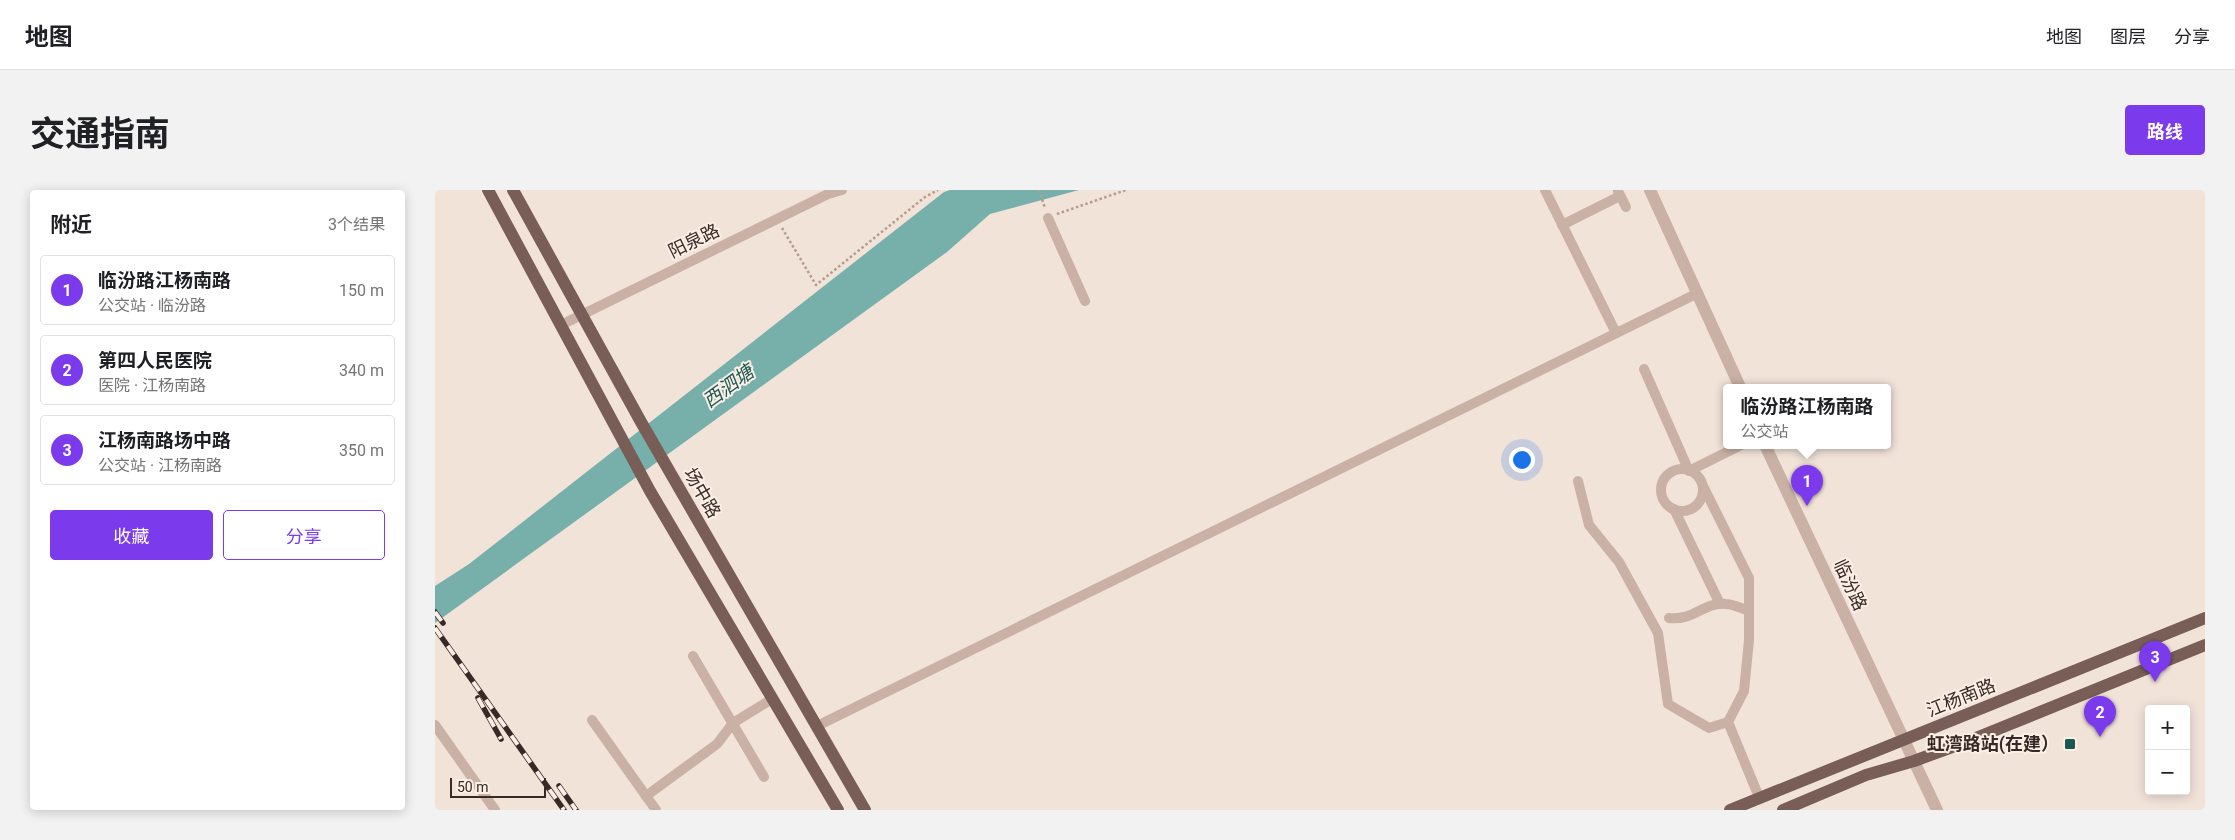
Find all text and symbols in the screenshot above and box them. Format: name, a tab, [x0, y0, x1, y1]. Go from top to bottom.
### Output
text: 地图	[25, 23, 73, 51]
text: 地图	[2046, 26, 2082, 47]
text: 图层	[2110, 26, 2146, 47]
text: 分享	[2174, 26, 2210, 47]
button: 路线	[2125, 105, 2205, 155]
text: 交通指南	[30, 114, 170, 155]
text: 附近	[50, 213, 92, 237]
text: 3个结果	[328, 215, 385, 234]
street label: 阳泉路	[665, 219, 723, 262]
text: 临汾路江杨南路	[98, 269, 231, 292]
text: 1	[62, 281, 72, 300]
text: 150 m	[339, 281, 384, 300]
text: 公交站 · 临汾路	[98, 296, 206, 315]
text: 第四人民医院	[98, 349, 212, 372]
water label: 西泗塘	[698, 359, 761, 412]
text: 2	[62, 361, 72, 380]
text: 340 m	[339, 361, 384, 380]
text: 医院 · 江杨南路	[98, 376, 206, 395]
popup	[1723, 384, 1891, 449]
text: 临汾路江杨南路	[1740, 395, 1874, 418]
text: 公交站	[1740, 422, 1789, 441]
text: 江杨南路场中路	[98, 429, 231, 452]
text: 3	[62, 441, 72, 460]
text: 350 m	[339, 441, 384, 460]
your location	[1509, 447, 1535, 473]
text: 公交站 · 江杨南路	[98, 456, 222, 475]
street label: 场中路	[680, 464, 725, 521]
pin: 1	[1791, 465, 1823, 506]
button: 收藏	[50, 510, 213, 560]
button: 分享	[223, 510, 385, 560]
street label: 临汾路	[1830, 556, 1871, 614]
pin: 3	[2139, 641, 2171, 682]
street label: 江杨南路	[1924, 674, 1998, 721]
pin: 2	[2084, 696, 2116, 737]
map controls	[2145, 705, 2190, 795]
button: +	[2145, 705, 2190, 750]
place label: 虹湾路站(在建）	[1927, 733, 2059, 755]
marker: 虹湾路站(在建）	[2063, 737, 2077, 751]
button: −	[2145, 750, 2190, 795]
scale bar	[450, 775, 546, 798]
text: 50 m	[457, 779, 489, 795]

